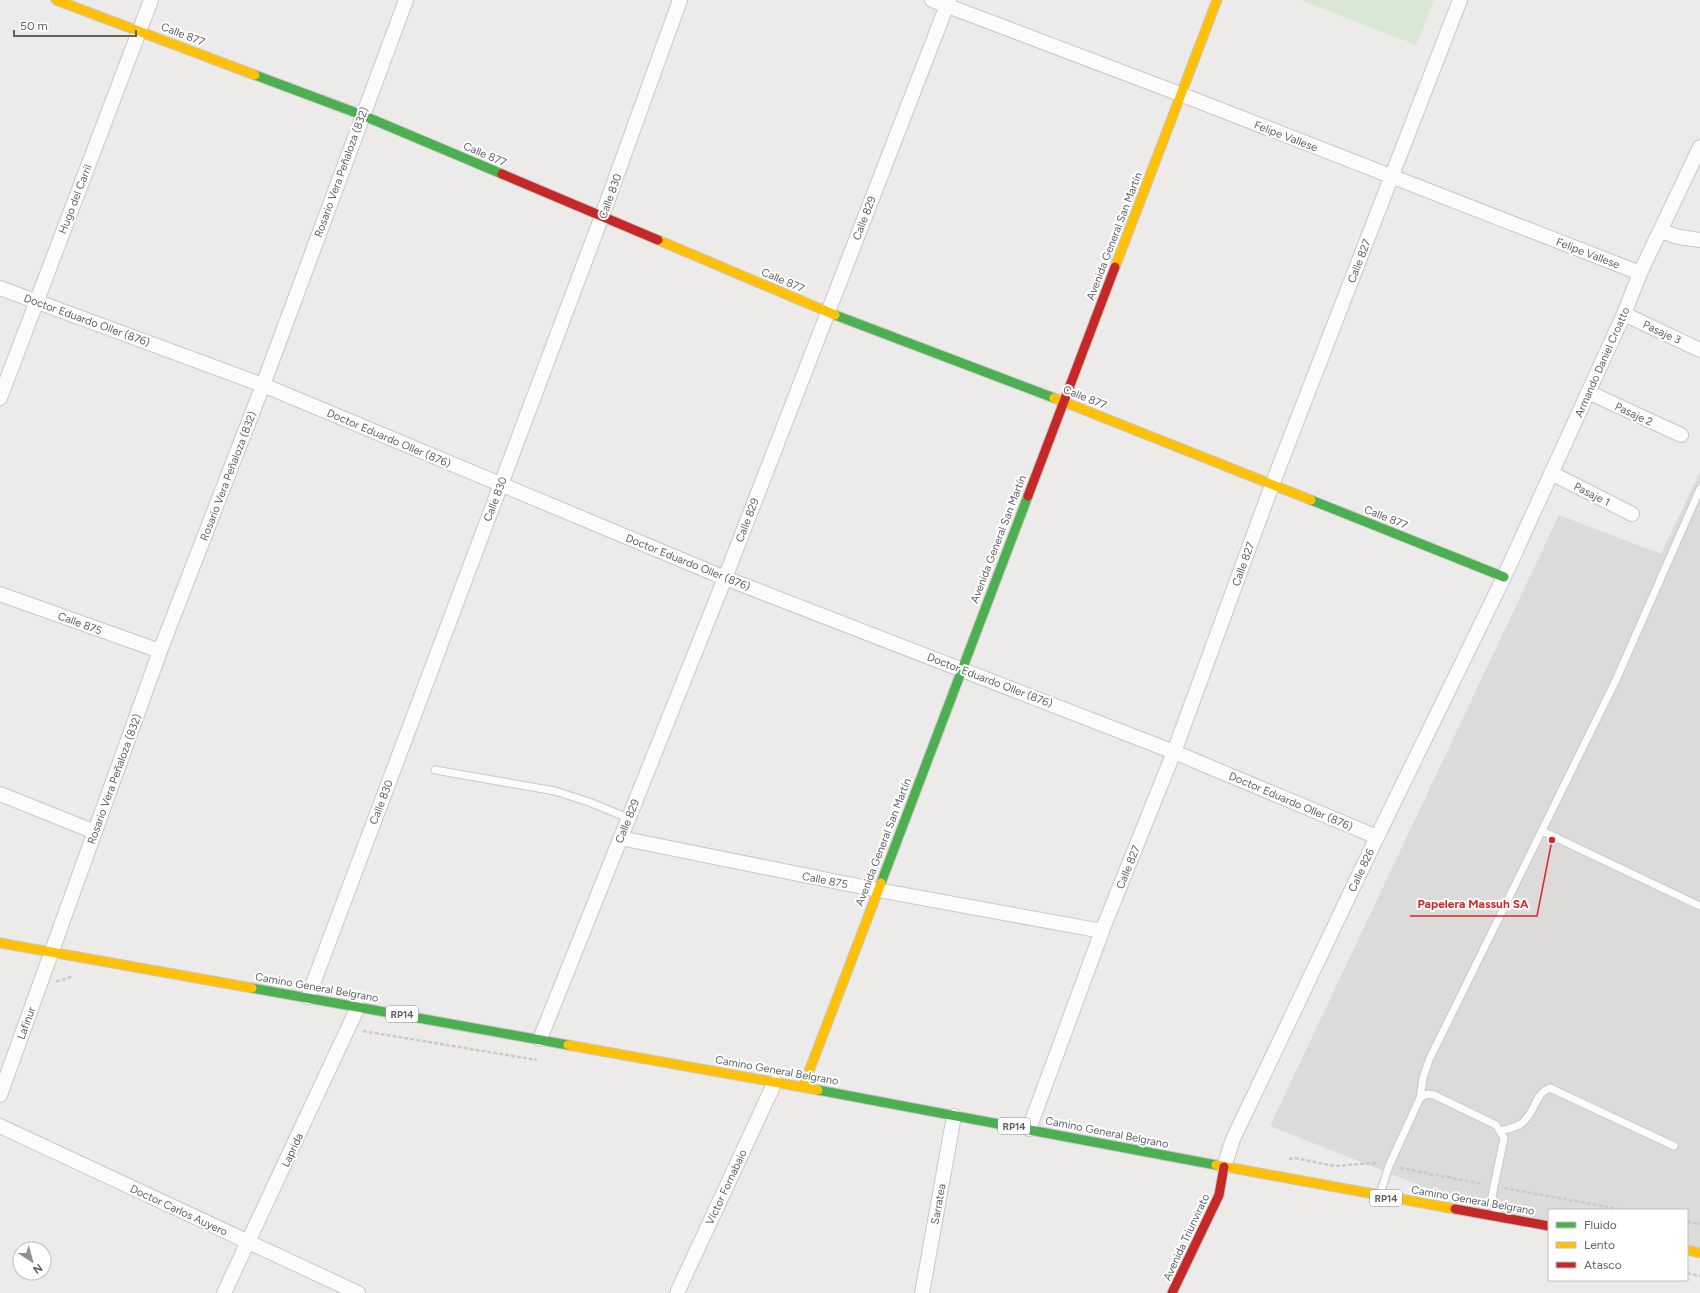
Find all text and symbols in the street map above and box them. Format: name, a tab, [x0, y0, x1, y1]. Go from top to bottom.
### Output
scale bar	[14, 12, 136, 38]
text: 50 m	[20, 19, 48, 33]
street label: Calle 877	[159, 20, 207, 49]
street label: Rosario Vera Peñaloza (832)	[312, 105, 371, 239]
street label: Felipe Vallese	[1252, 118, 1319, 155]
street label: Calle 877	[461, 140, 508, 169]
street label: Hugo del Carril	[56, 163, 95, 236]
street label: Avenida General San Martín	[1084, 170, 1145, 302]
street label: Calle 830	[596, 172, 625, 220]
street label: Calle 829	[850, 194, 879, 242]
street label: Felipe Vallese	[1554, 235, 1621, 272]
street label: Calle 827	[1345, 237, 1374, 285]
street label: Calle 877	[759, 266, 806, 295]
street label: Doctor Eduardo Oller (876)	[22, 292, 152, 349]
street label: Armando Daniel Croatto	[1572, 305, 1633, 419]
street label: Pasaje 3	[1641, 318, 1683, 347]
street label: Calle 877	[1061, 383, 1109, 412]
street label: Pasaje 2	[1613, 400, 1655, 429]
street label: Doctor Eduardo Oller (876)	[325, 406, 453, 471]
street label: Rosario Vera Peñaloza (832)	[198, 409, 259, 543]
street label: Avenida General San Martín	[968, 473, 1029, 605]
street label: Calle 830	[481, 475, 510, 523]
street label: Pasaje 1	[1572, 480, 1612, 509]
street label: Calle 829	[733, 496, 762, 544]
street label: Calle 877	[1362, 503, 1410, 532]
street label: Doctor Eduardo Oller (876)	[624, 531, 752, 593]
street label: Calle 827	[1230, 540, 1257, 588]
street label: Calle 875	[56, 609, 104, 637]
street label: Doctor Eduardo Oller (876)	[925, 651, 1054, 710]
street label: Rosario Vera Peñaloza (832)	[85, 712, 144, 846]
street label: Doctor Eduardo Oller (876)	[1227, 769, 1355, 834]
street label: Avenida General San Martín	[853, 776, 914, 908]
street label: Calle 830	[367, 778, 396, 826]
street label: Calle 829	[613, 797, 642, 845]
street label: Calle 827	[1114, 843, 1143, 891]
street label: Calle 826	[1346, 847, 1377, 894]
street label: Calle 875	[801, 870, 849, 891]
callout: Papelera Massuh SA	[1410, 892, 1537, 916]
text: Papelera Massuh SA	[1418, 897, 1529, 911]
street label: Camino General Belgrano	[254, 970, 380, 1005]
street label: Lafinur	[15, 1005, 38, 1041]
road number: RP14	[386, 1006, 418, 1022]
street label: Camino General Belgrano	[714, 1053, 840, 1088]
street label: Camino General Belgrano	[1044, 1114, 1170, 1151]
road number: RP14	[998, 1118, 1030, 1134]
street label: Laprida	[279, 1131, 306, 1169]
street label: Víctor Fornabaio	[703, 1147, 750, 1227]
street label: Doctor Carlos Auyero	[128, 1182, 230, 1239]
street label: Sarratea	[929, 1183, 948, 1225]
street label: Camino General Belgrano	[1410, 1183, 1536, 1218]
road number: RP14	[1370, 1190, 1402, 1206]
street label: Avenida Triunvirato	[1161, 1192, 1212, 1283]
legend	[1548, 1209, 1688, 1281]
text: Fluido	[1584, 1218, 1617, 1232]
text: Lento	[1584, 1238, 1615, 1252]
north arrow	[12, 1241, 52, 1281]
text: Atasco	[1584, 1258, 1622, 1272]
text: N	[30, 1261, 45, 1276]

